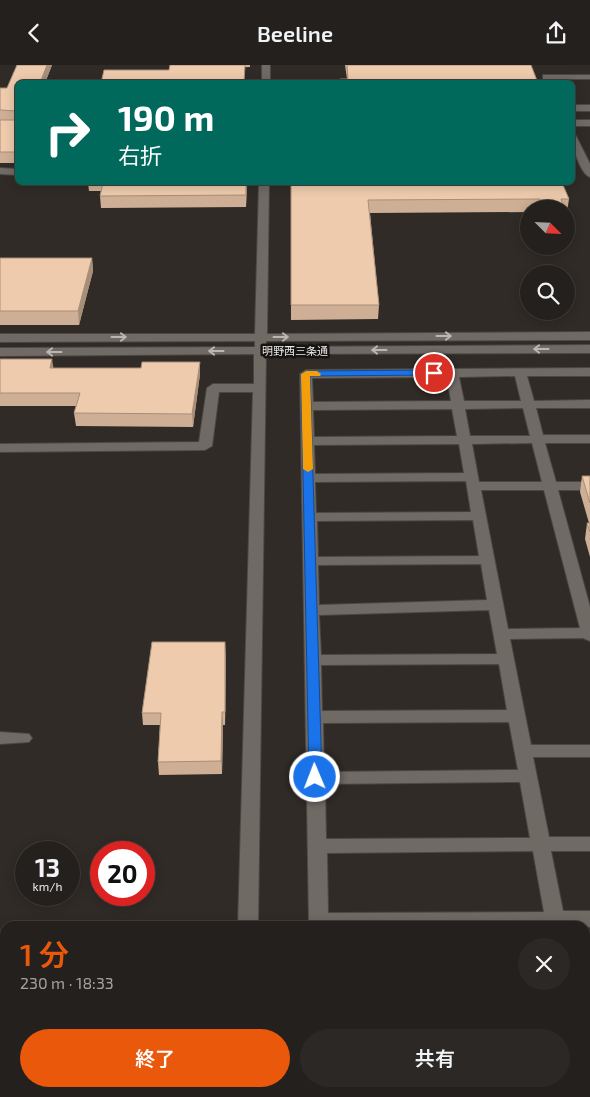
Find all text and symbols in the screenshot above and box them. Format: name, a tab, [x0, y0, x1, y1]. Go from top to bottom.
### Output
icon: back	[20, 19, 48, 47]
icon: share	[542, 19, 570, 47]
text: Beeline	[257, 20, 333, 46]
text: 190 m	[118, 96, 214, 138]
icon: right	[35, 100, 100, 165]
text: 右折	[118, 142, 162, 168]
north arrow	[520, 200, 575, 255]
map controls	[520, 200, 575, 320]
button: search	[520, 265, 575, 320]
one-way arrow	[435, 331, 451, 341]
one-way arrow	[110, 332, 126, 342]
one-way arrow	[272, 332, 289, 342]
street label: 明野西三条通	[262, 344, 328, 357]
one-way arrow	[534, 344, 550, 354]
one-way arrow	[371, 345, 388, 355]
one-way arrow	[209, 346, 225, 356]
one-way arrow	[46, 347, 62, 357]
pin	[413, 352, 455, 394]
icon: arrive	[420, 359, 448, 387]
position arrow	[288, 750, 340, 802]
speed limit sign: 20	[90, 841, 155, 906]
text: 13	[35, 852, 60, 882]
text: km/h	[33, 879, 62, 893]
text: 1 分	[20, 936, 69, 972]
button: close	[518, 938, 570, 990]
text: 230 m · 18:33	[20, 973, 114, 992]
button: 終了	[20, 1029, 290, 1087]
button: 共有	[300, 1029, 570, 1087]

